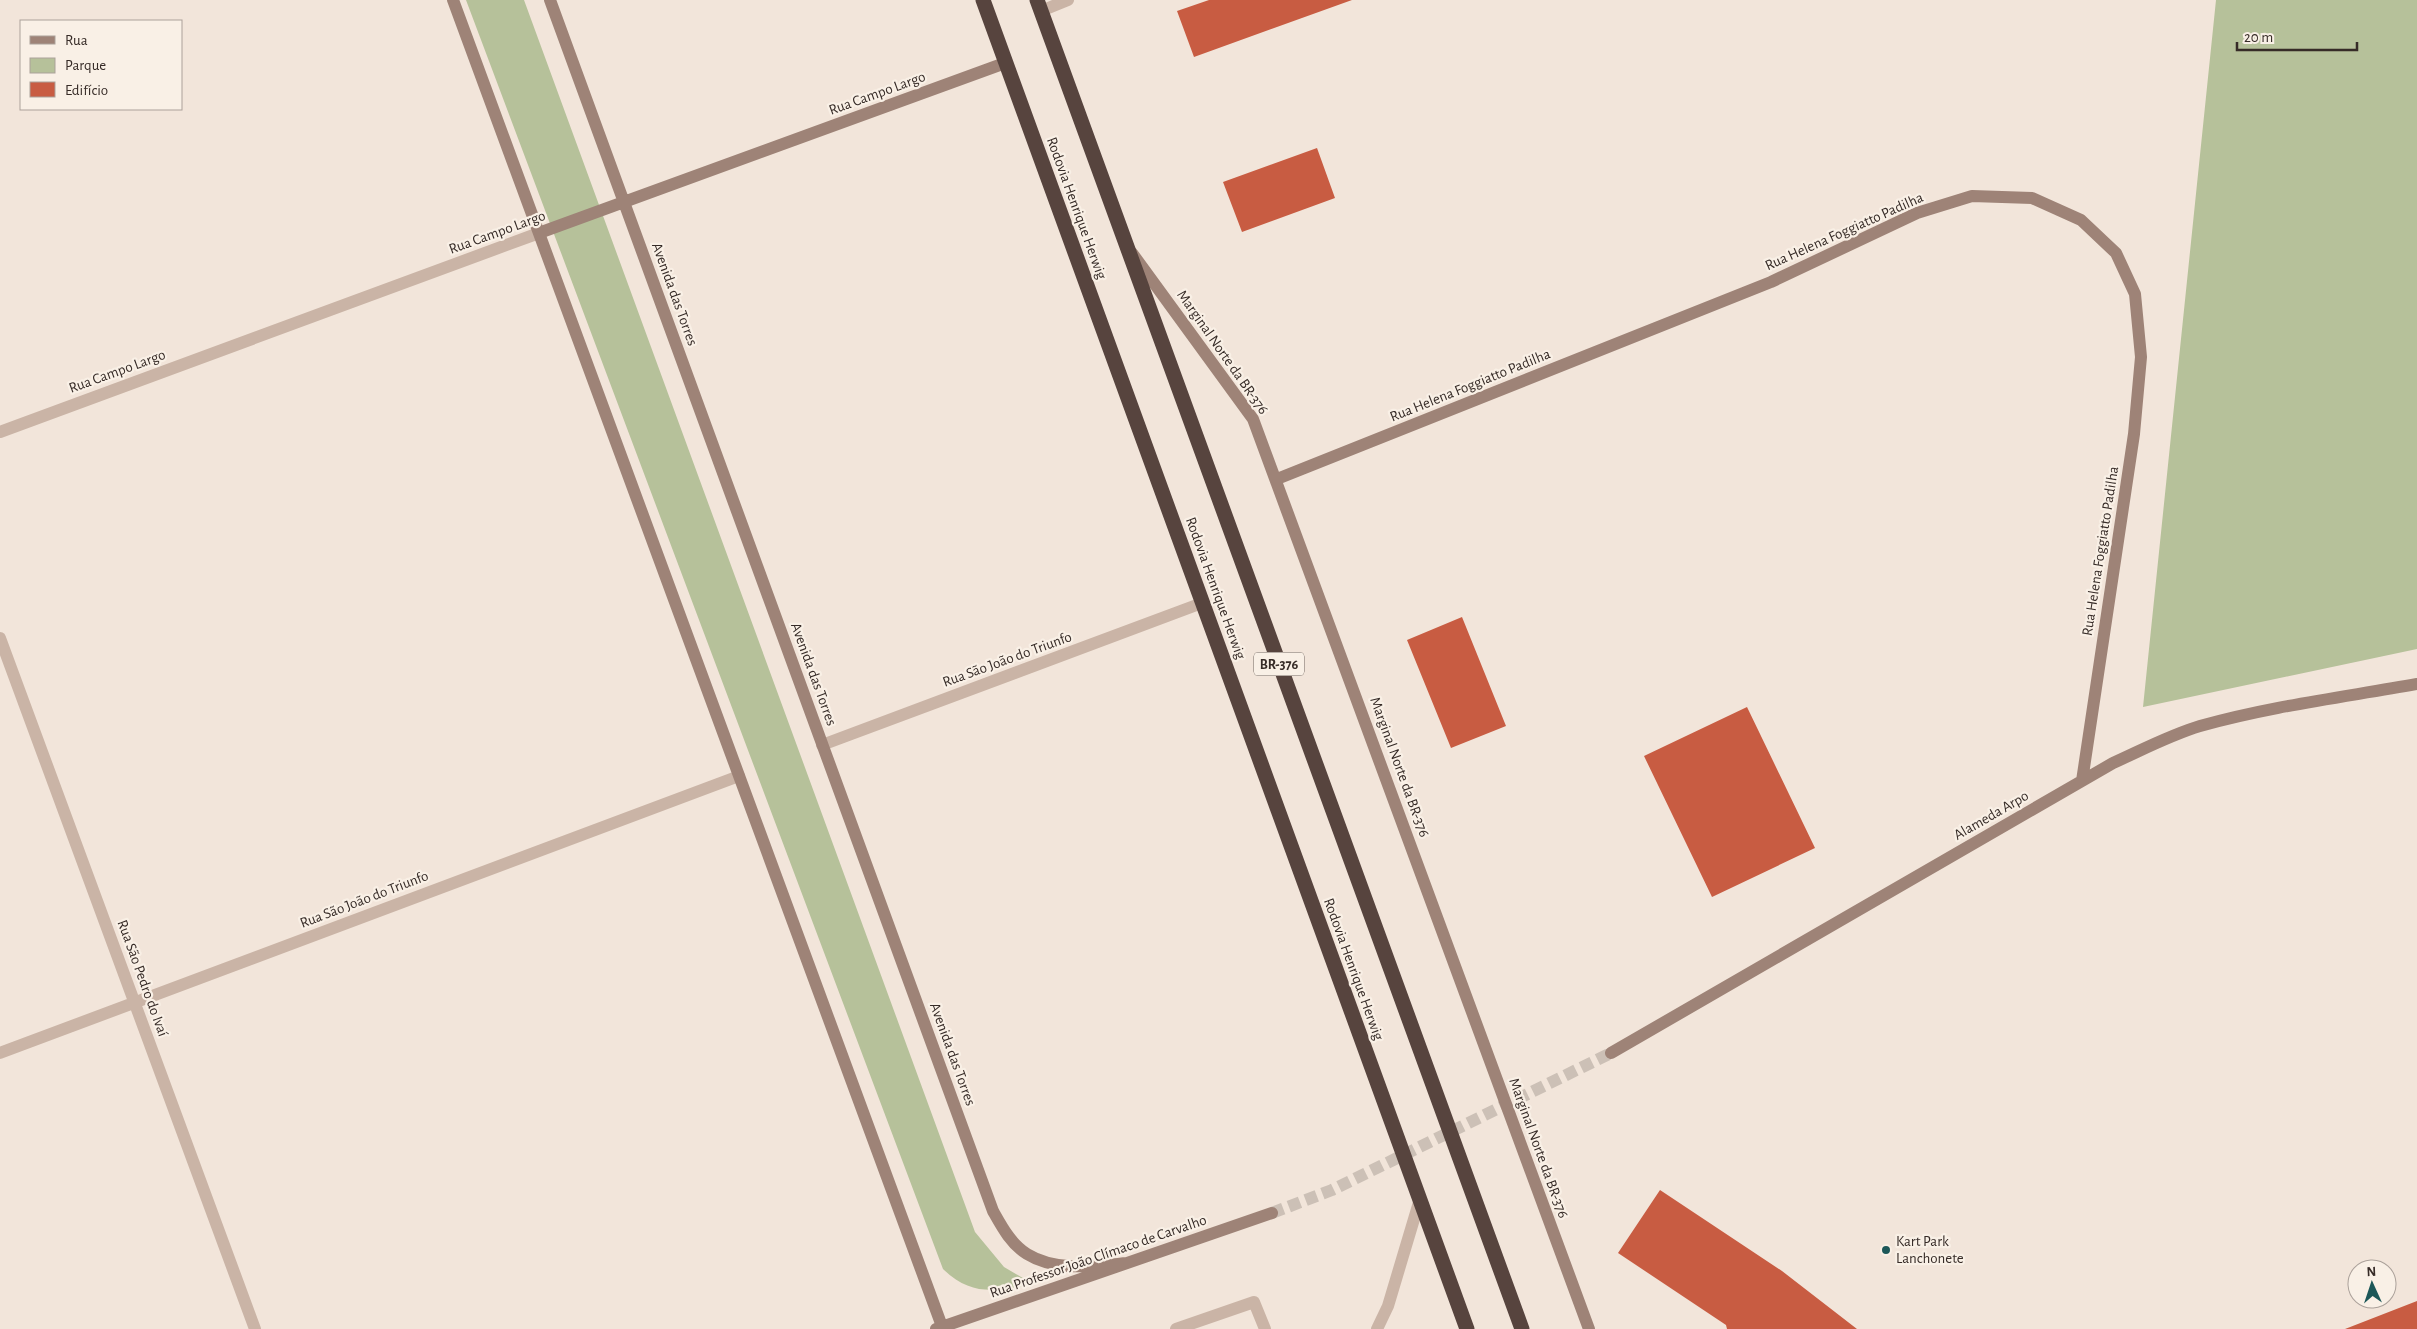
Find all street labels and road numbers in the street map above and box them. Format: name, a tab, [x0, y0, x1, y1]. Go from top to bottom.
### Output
street label: Rua Campo Largo	[827, 69, 928, 118]
street label: Rodovia Henrique Herwig	[1044, 135, 1109, 282]
street label: Rua Helena Foggiatto Padilha	[1763, 190, 1926, 273]
street label: Rua Campo Largo	[447, 208, 548, 257]
street label: Avenida das Torres	[649, 241, 700, 348]
street label: Marginal Norte da BR-376	[1174, 288, 1271, 417]
street label: Rua Helena Foggiatto Padilha	[1388, 346, 1553, 425]
street label: Rua Campo Largo	[67, 347, 168, 396]
street label: Rua Helena Foggiatto Padilha	[2080, 465, 2121, 637]
street label: Rodovia Henrique Herwig	[1183, 515, 1248, 662]
street label: Avenida das Torres	[788, 621, 839, 728]
street label: Rua São João do Triunfo	[941, 629, 1074, 690]
road number: BR-376	[1254, 652, 1304, 676]
street label: Marginal Norte da BR-376	[1367, 695, 1432, 839]
street label: Alameda Arpo	[1951, 788, 2031, 843]
street label: Rua São João do Triunfo	[298, 868, 430, 931]
street label: Rodovia Henrique Herwig	[1321, 896, 1386, 1043]
street label: Rua São Pedro do Ivaí	[114, 918, 171, 1039]
street label: Avenida das Torres	[927, 1001, 978, 1108]
street label: Marginal Norte da BR-376	[1506, 1076, 1571, 1220]
street label: Rua Professor João Clímaco de Carvalho	[988, 1212, 1208, 1301]

